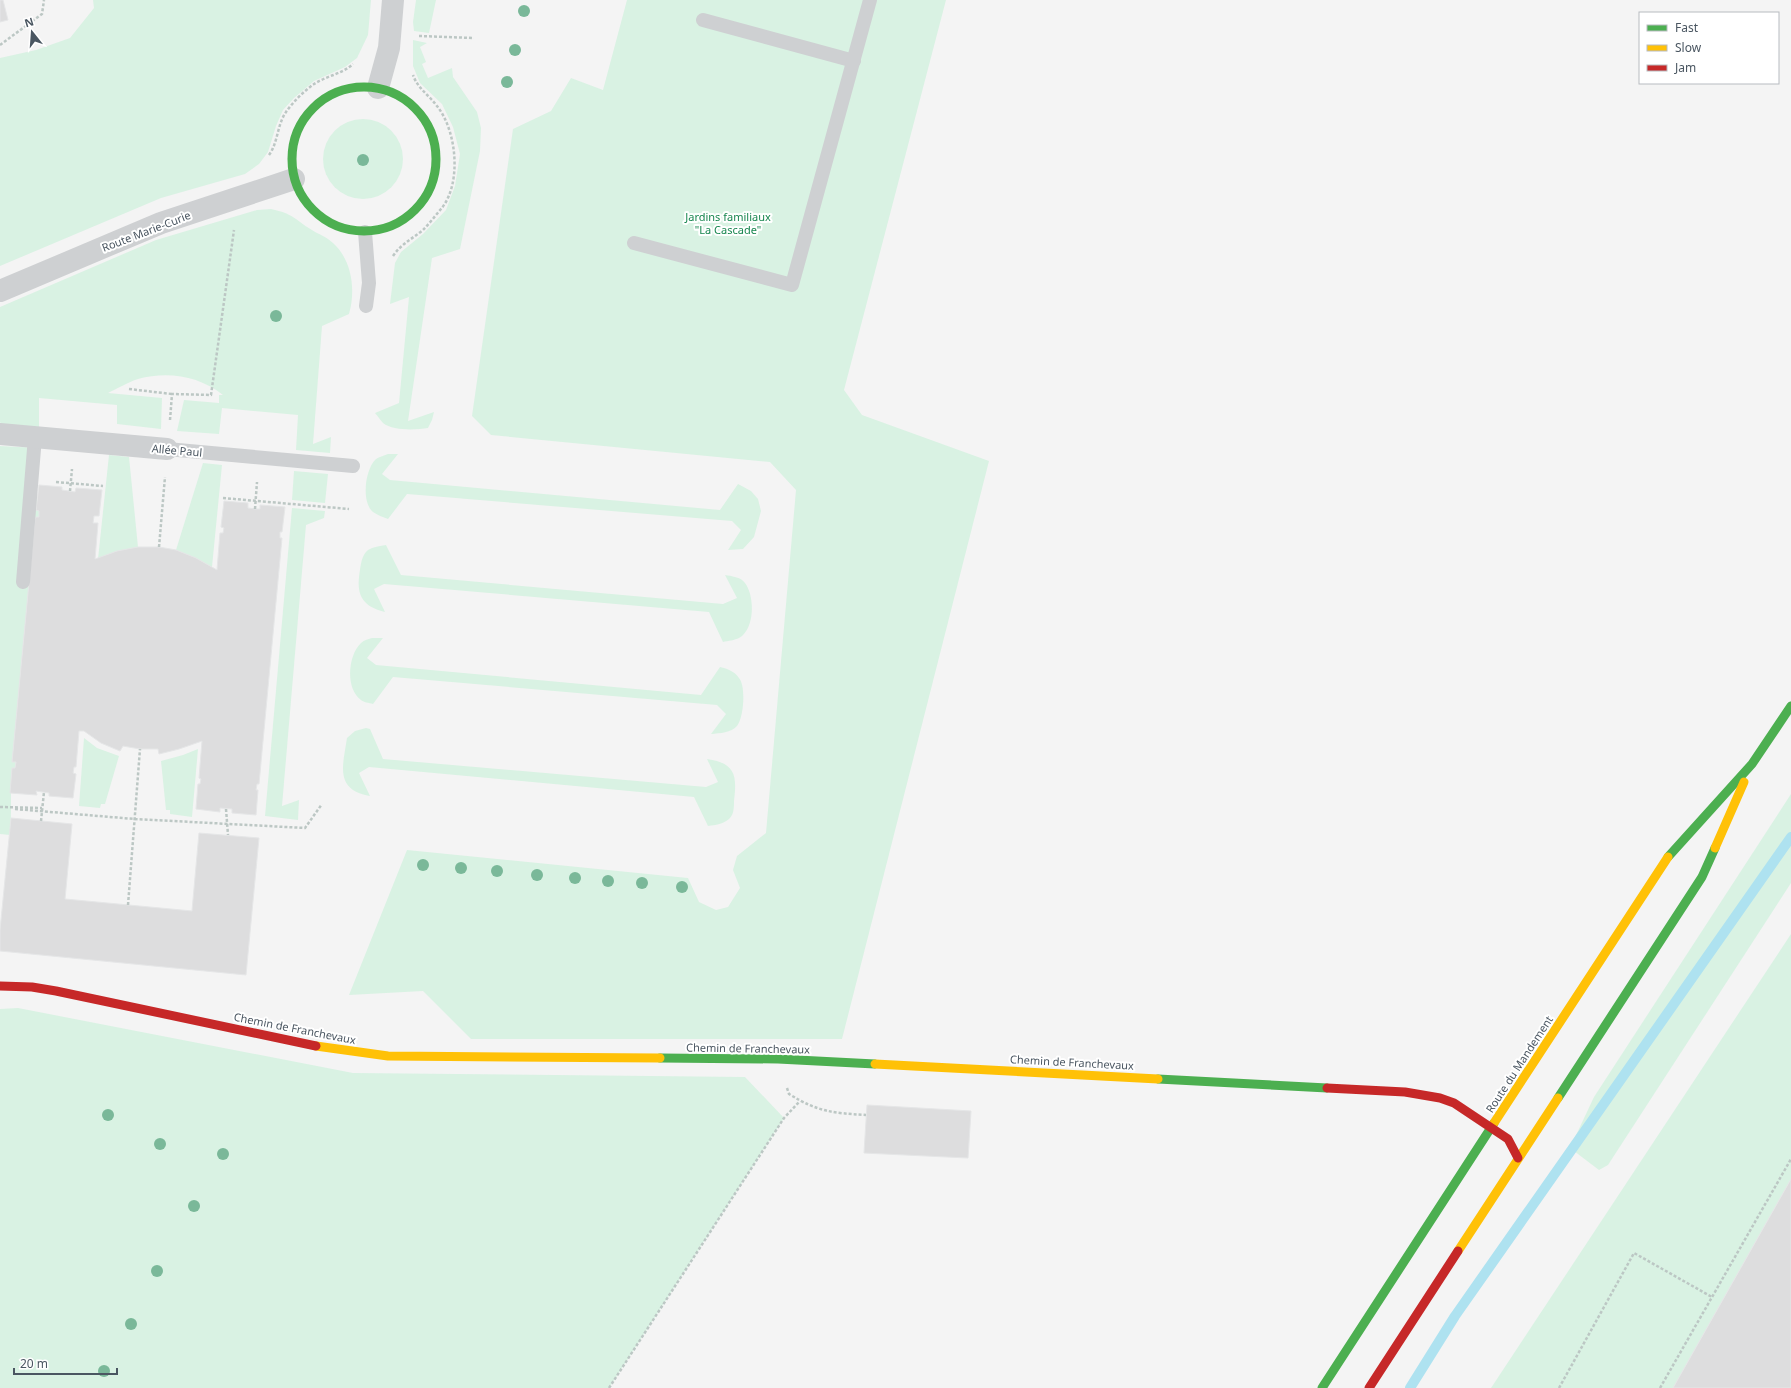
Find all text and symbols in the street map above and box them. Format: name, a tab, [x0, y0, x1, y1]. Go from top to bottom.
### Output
north arrow	[12, 12, 52, 52]
legend	[1639, 12, 1779, 84]
text: N	[22, 13, 35, 30]
text: Fast	[1675, 19, 1699, 36]
text: Slow	[1675, 39, 1702, 56]
text: Jam	[1674, 59, 1696, 76]
street label: Route Marie-Curie	[99, 207, 193, 255]
park label: Jardins familiaux "La Cascade"	[684, 209, 771, 237]
street label: Allée Paul	[151, 440, 203, 460]
street label: Chemin de Franchevaux	[233, 1009, 357, 1047]
street label: Route du Mandement	[1482, 1013, 1556, 1115]
street label: Chemin de Franchevaux	[686, 1039, 810, 1057]
street label: Chemin de Franchevaux	[1010, 1051, 1134, 1073]
scale bar	[14, 1350, 117, 1376]
text: 20 m	[20, 1355, 48, 1372]

